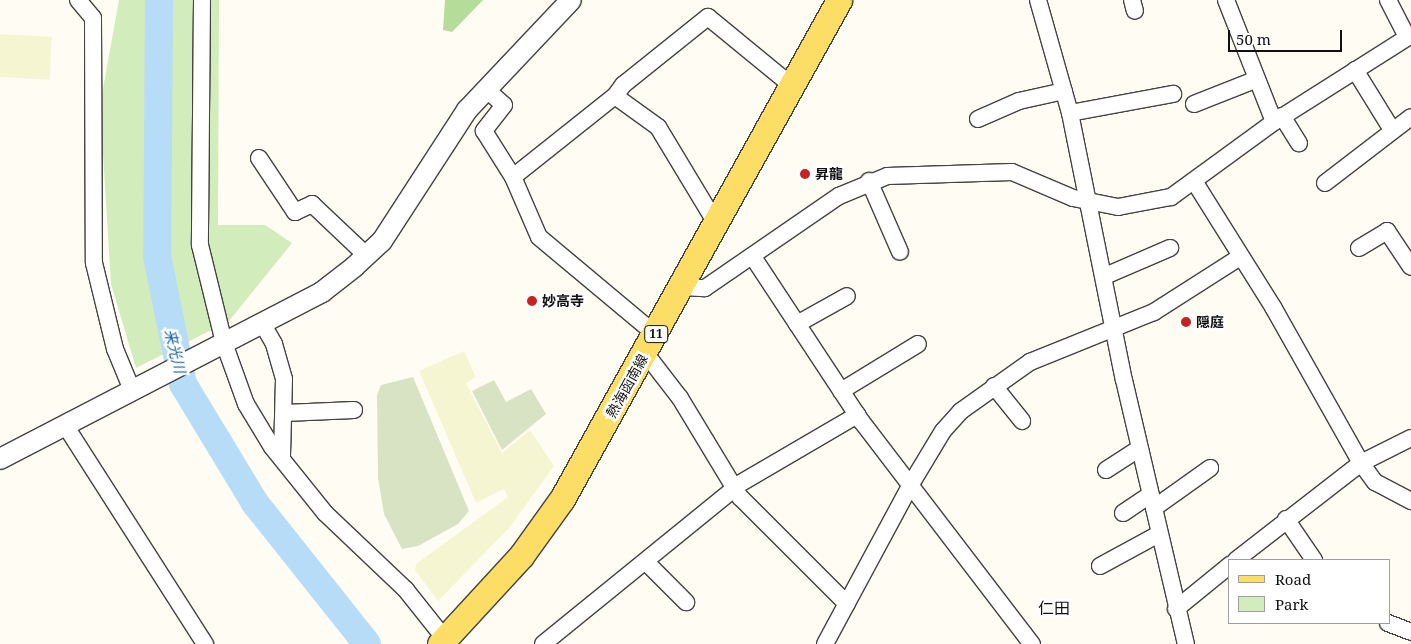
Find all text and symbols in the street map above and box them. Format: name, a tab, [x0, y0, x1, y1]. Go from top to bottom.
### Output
scale bar	[1231, 20, 1345, 52]
text: 50 m	[1236, 29, 1271, 49]
place label: 昇龍	[815, 166, 843, 182]
marker: 昇龍	[799, 168, 811, 180]
place label: 妙高寺	[542, 293, 584, 309]
marker: 妙高寺	[526, 295, 538, 307]
place label: 隠庭	[1196, 314, 1224, 330]
marker: 隠庭	[1180, 316, 1192, 328]
road number: 11	[644, 324, 668, 344]
water label: 来光川	[161, 327, 189, 375]
street label: 熱海函南線	[603, 351, 651, 421]
legend	[1228, 559, 1391, 624]
text: Road	[1275, 569, 1311, 589]
text: Park	[1275, 594, 1308, 614]
district label: 仁田	[1038, 598, 1070, 618]

